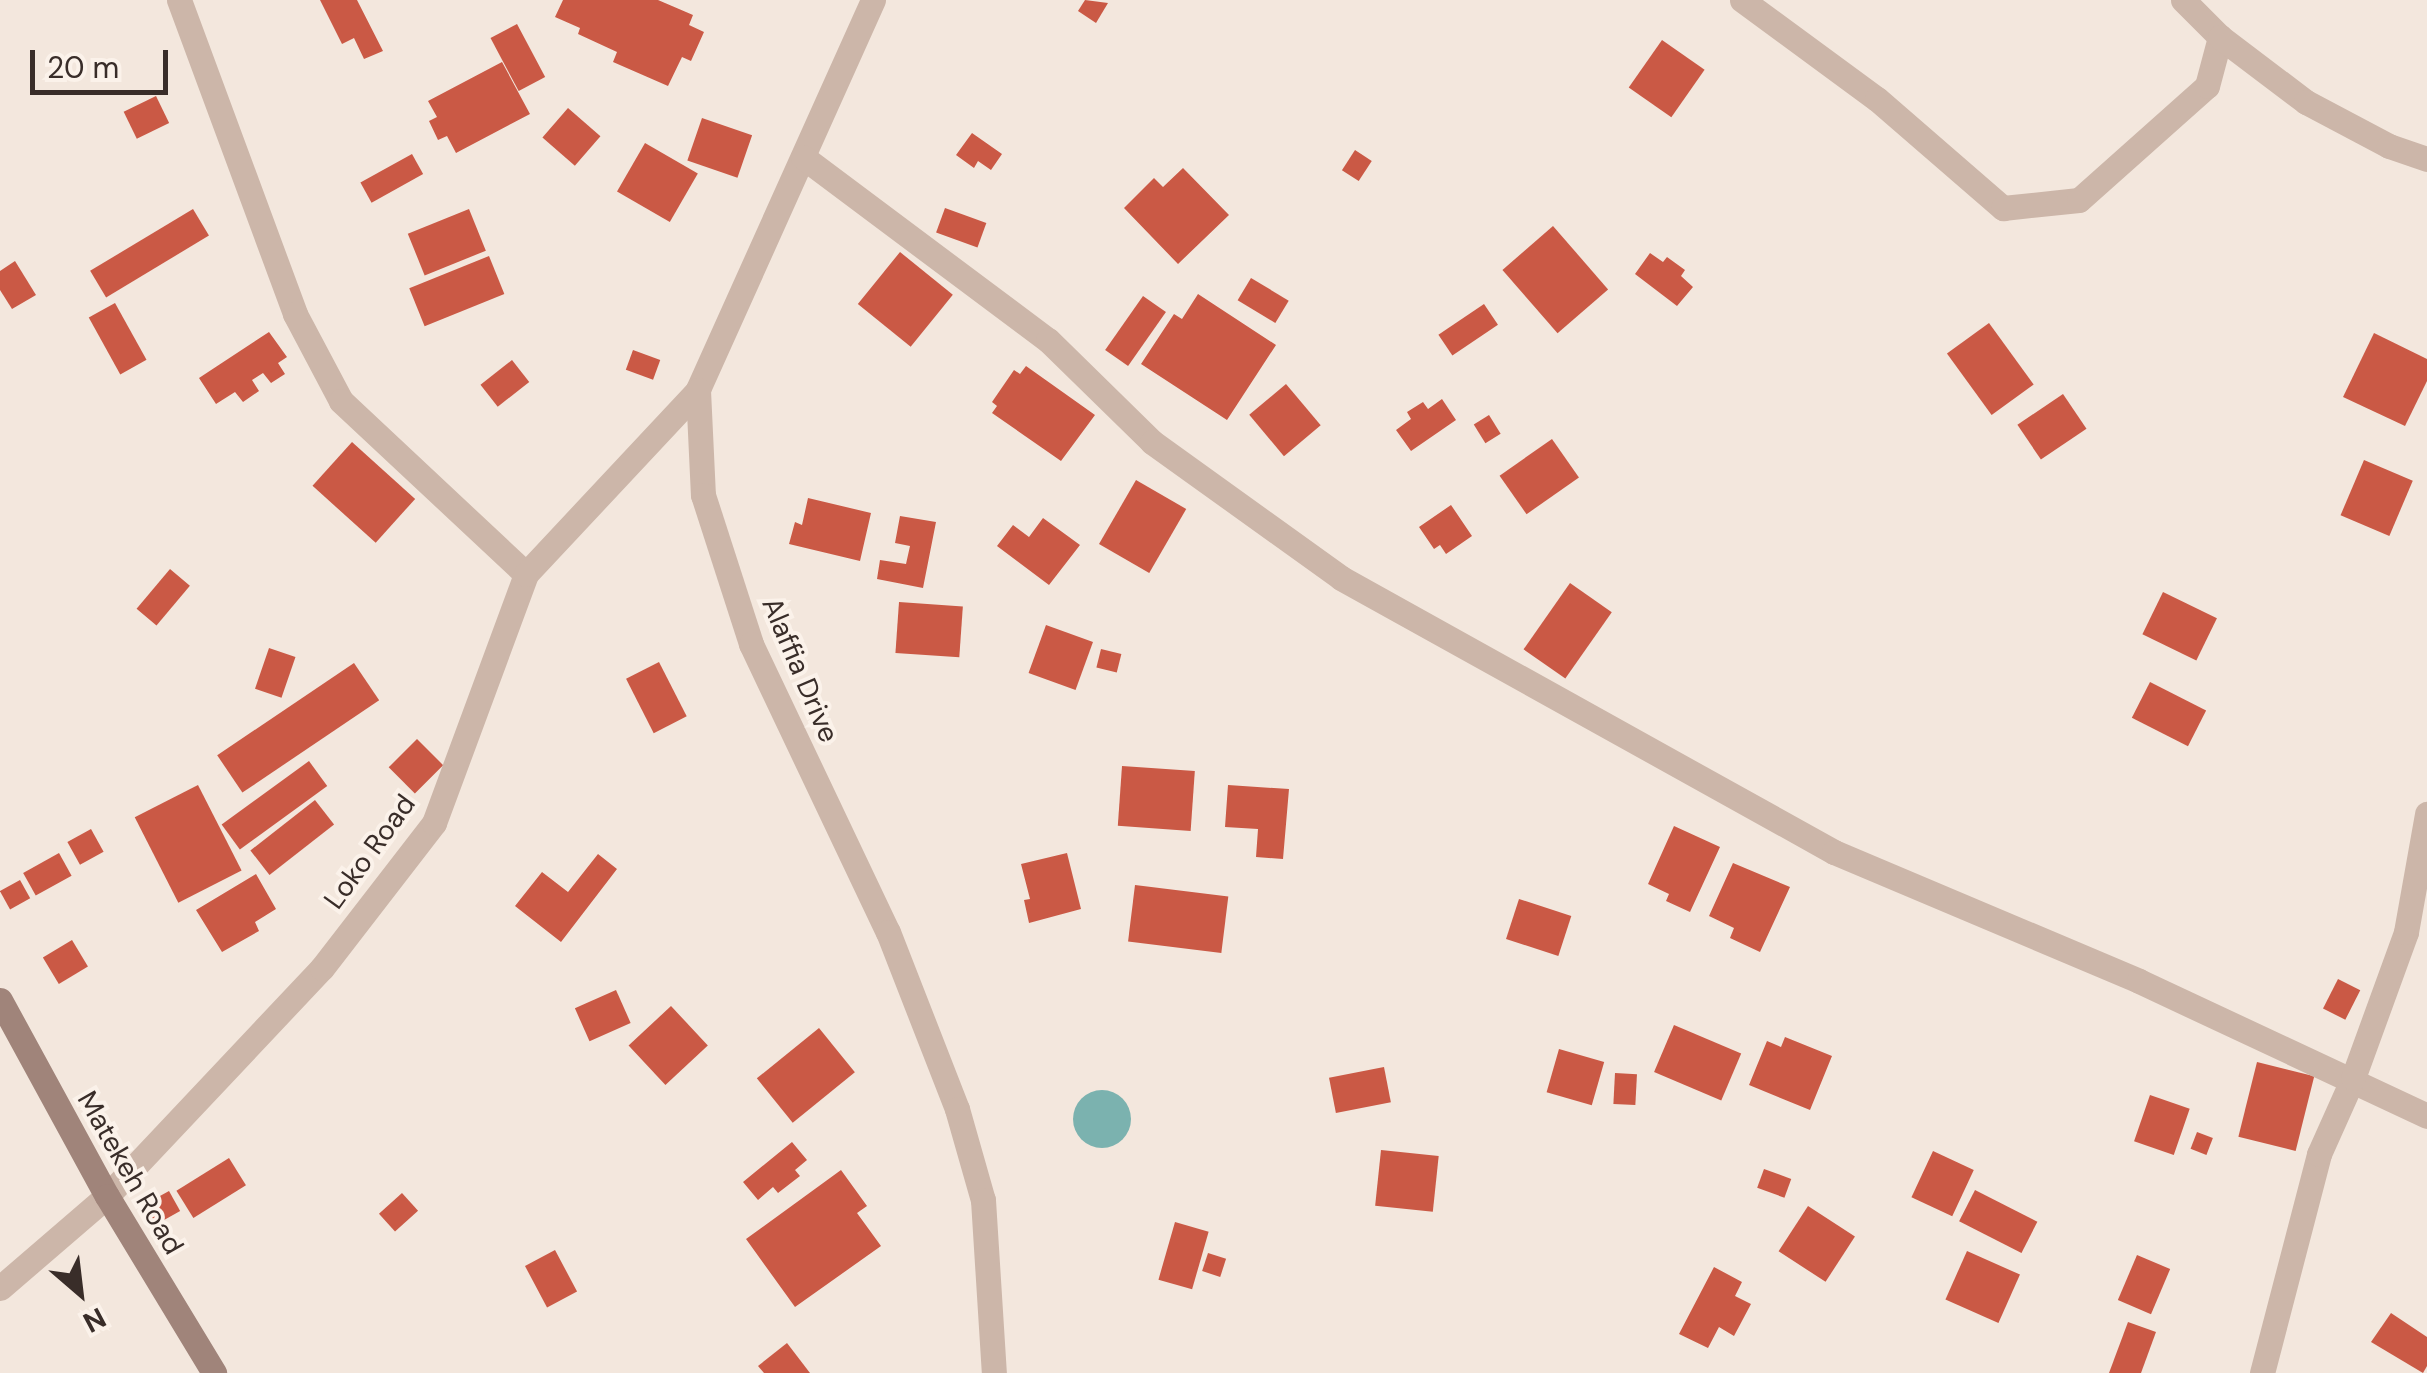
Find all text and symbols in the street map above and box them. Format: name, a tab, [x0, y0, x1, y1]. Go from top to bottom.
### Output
scale bar	[35, 30, 172, 92]
text: 20 m	[47, 48, 119, 87]
street label: Alaffia Drive	[754, 592, 846, 748]
street label: Loko Road	[317, 788, 423, 916]
street label: Matekeh Road	[70, 1086, 190, 1260]
north arrow	[30, 1243, 130, 1343]
text: N	[77, 1299, 112, 1341]

